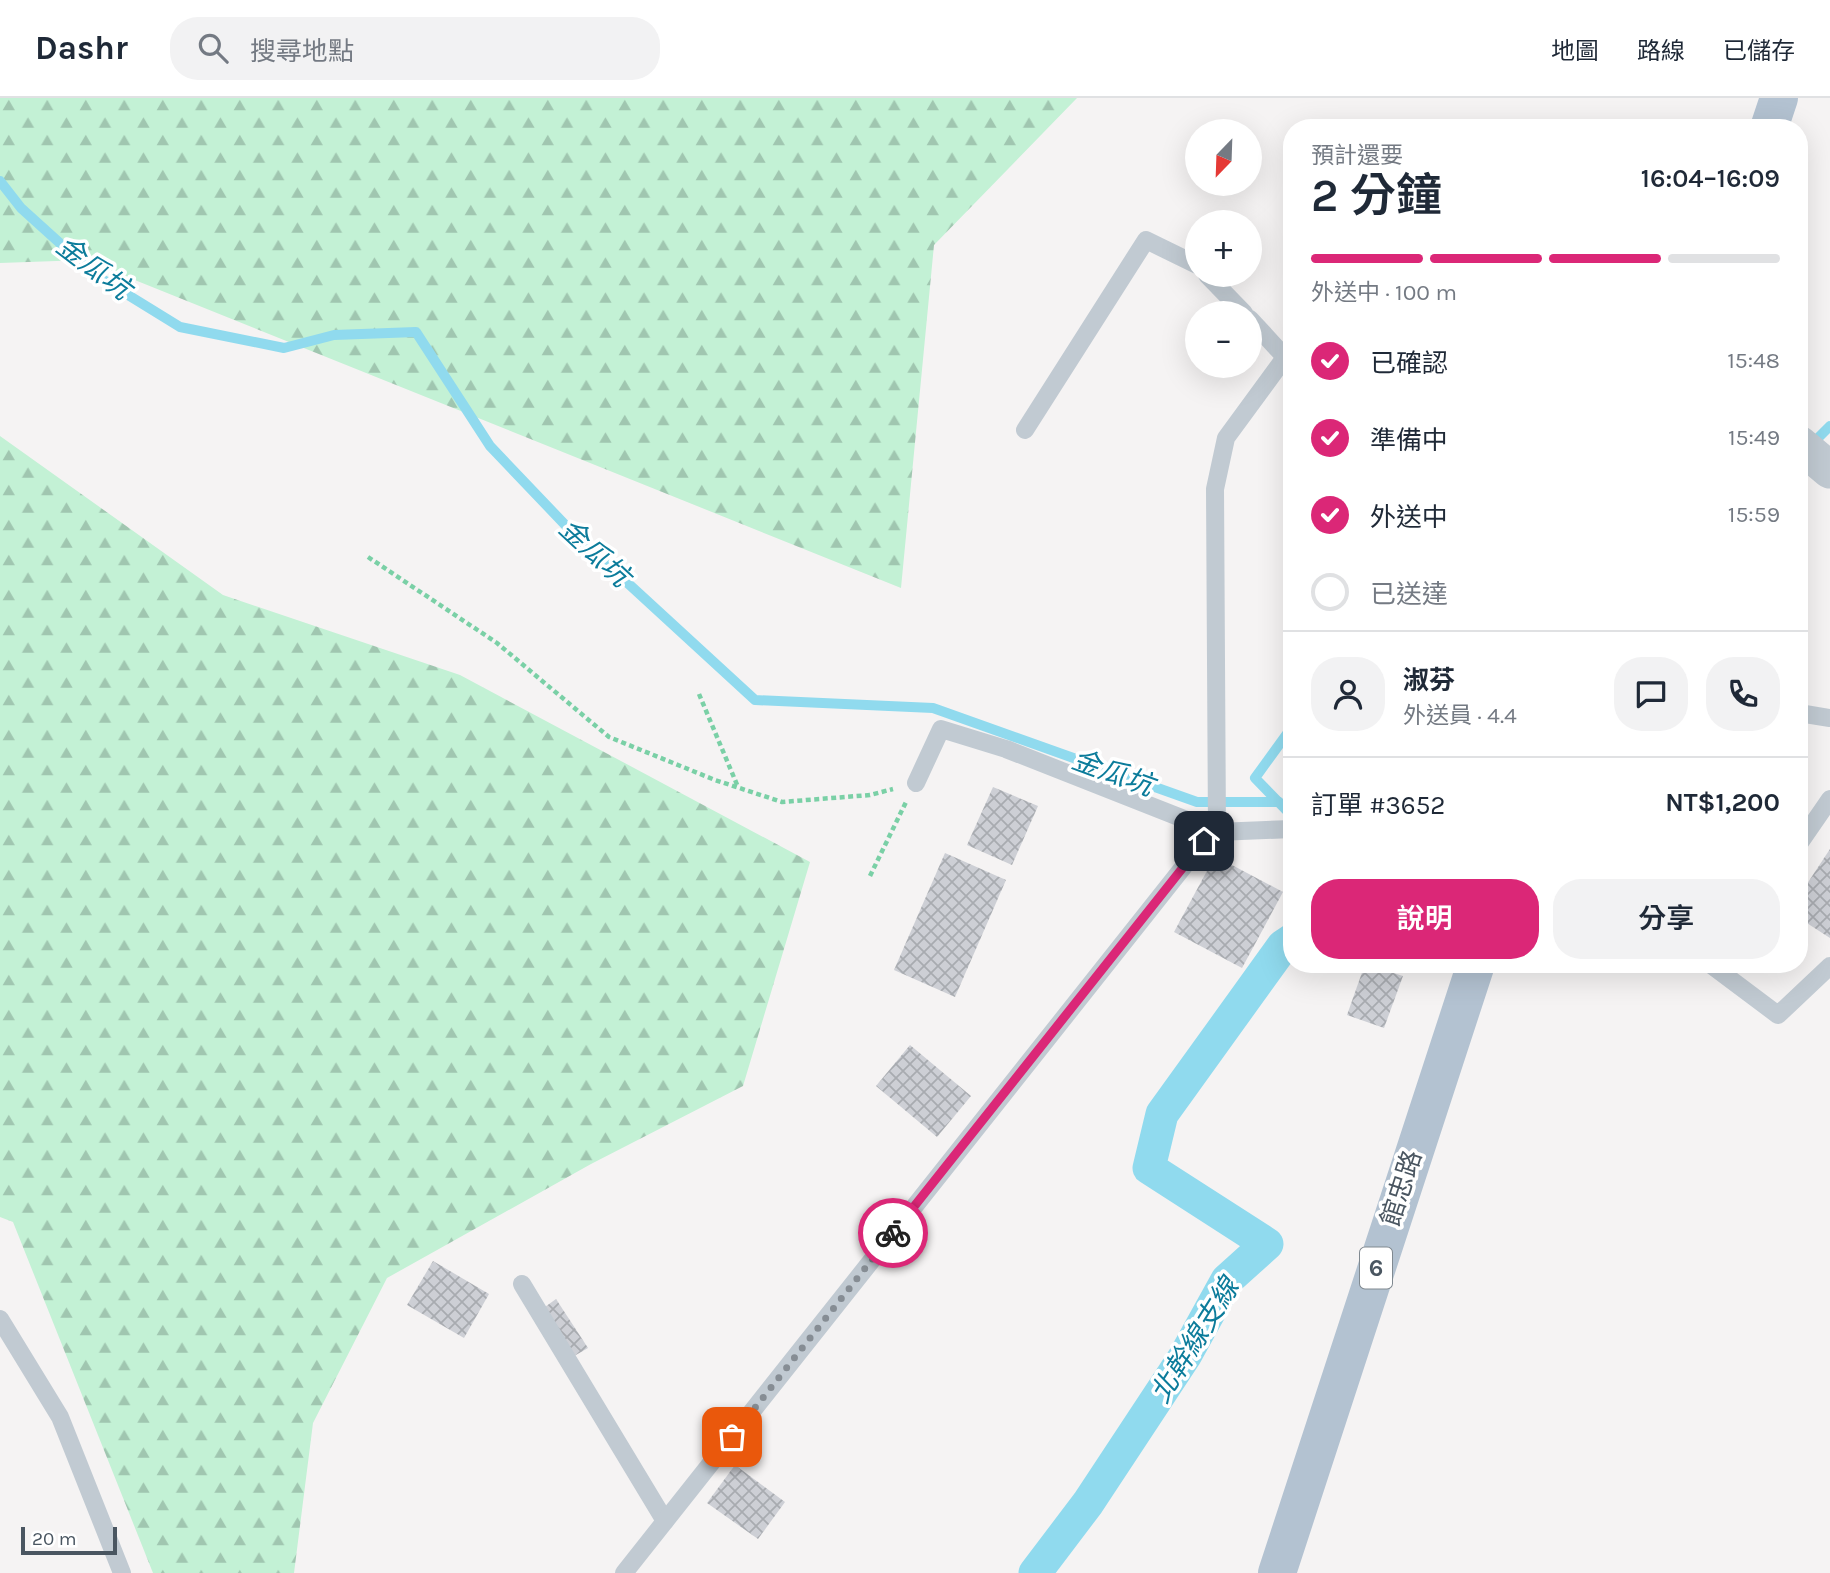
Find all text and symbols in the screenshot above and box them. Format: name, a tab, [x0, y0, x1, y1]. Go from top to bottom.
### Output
search box	[170, 17, 660, 80]
text: Dashr	[35, 29, 128, 67]
icon: search	[194, 29, 232, 67]
text: 搜尋地點	[250, 36, 354, 67]
text: 地圖	[1551, 37, 1599, 65]
text: 路線	[1637, 37, 1685, 65]
text: 已儲存	[1723, 37, 1795, 65]
north arrow	[1185, 119, 1262, 196]
map controls	[1185, 119, 1262, 378]
text: 預計還要	[1311, 142, 1403, 169]
text: 16:04–16:09	[1641, 163, 1780, 194]
text: 2 分鐘	[1311, 169, 1442, 223]
button: +	[1185, 210, 1262, 287]
water label: 金瓜坑	[50, 229, 140, 308]
text: 外送中 · 100 m	[1311, 279, 1457, 306]
button: −	[1185, 301, 1262, 378]
icon: check	[1311, 342, 1349, 380]
text: 15:48	[1727, 347, 1780, 374]
text: 已確認	[1370, 348, 1448, 379]
icon: check	[1311, 419, 1349, 457]
text: 15:49	[1728, 424, 1780, 451]
text: 準備中	[1370, 425, 1448, 456]
icon: check	[1311, 496, 1349, 534]
text: 15:59	[1728, 501, 1780, 528]
text: 外送中	[1370, 502, 1448, 533]
water label: 金瓜坑	[553, 512, 640, 596]
text: 已送達	[1370, 579, 1448, 610]
button: person	[1311, 657, 1385, 731]
button: chat	[1614, 657, 1688, 731]
button: phone	[1706, 657, 1780, 731]
text: 淑芬	[1403, 665, 1455, 696]
text: 外送員 · 4.4	[1403, 702, 1517, 729]
water label: 金瓜坑	[1068, 743, 1162, 804]
text: NT$1,200	[1665, 787, 1780, 818]
text: 訂單 #3652	[1311, 790, 1445, 821]
pin	[1174, 811, 1234, 871]
icon: home	[1185, 822, 1223, 860]
button: 說明	[1311, 879, 1539, 959]
button: 分享	[1553, 879, 1780, 959]
street label: 館忠路	[1375, 1146, 1428, 1230]
courier	[858, 1198, 928, 1268]
icon: bike	[874, 1214, 912, 1252]
road number: 6	[1360, 1248, 1392, 1288]
water label: 北幹線支線	[1143, 1270, 1247, 1408]
pin	[702, 1407, 762, 1467]
icon: bag	[713, 1418, 751, 1456]
scale bar	[21, 1524, 117, 1556]
text: 20 m	[32, 1528, 77, 1550]

